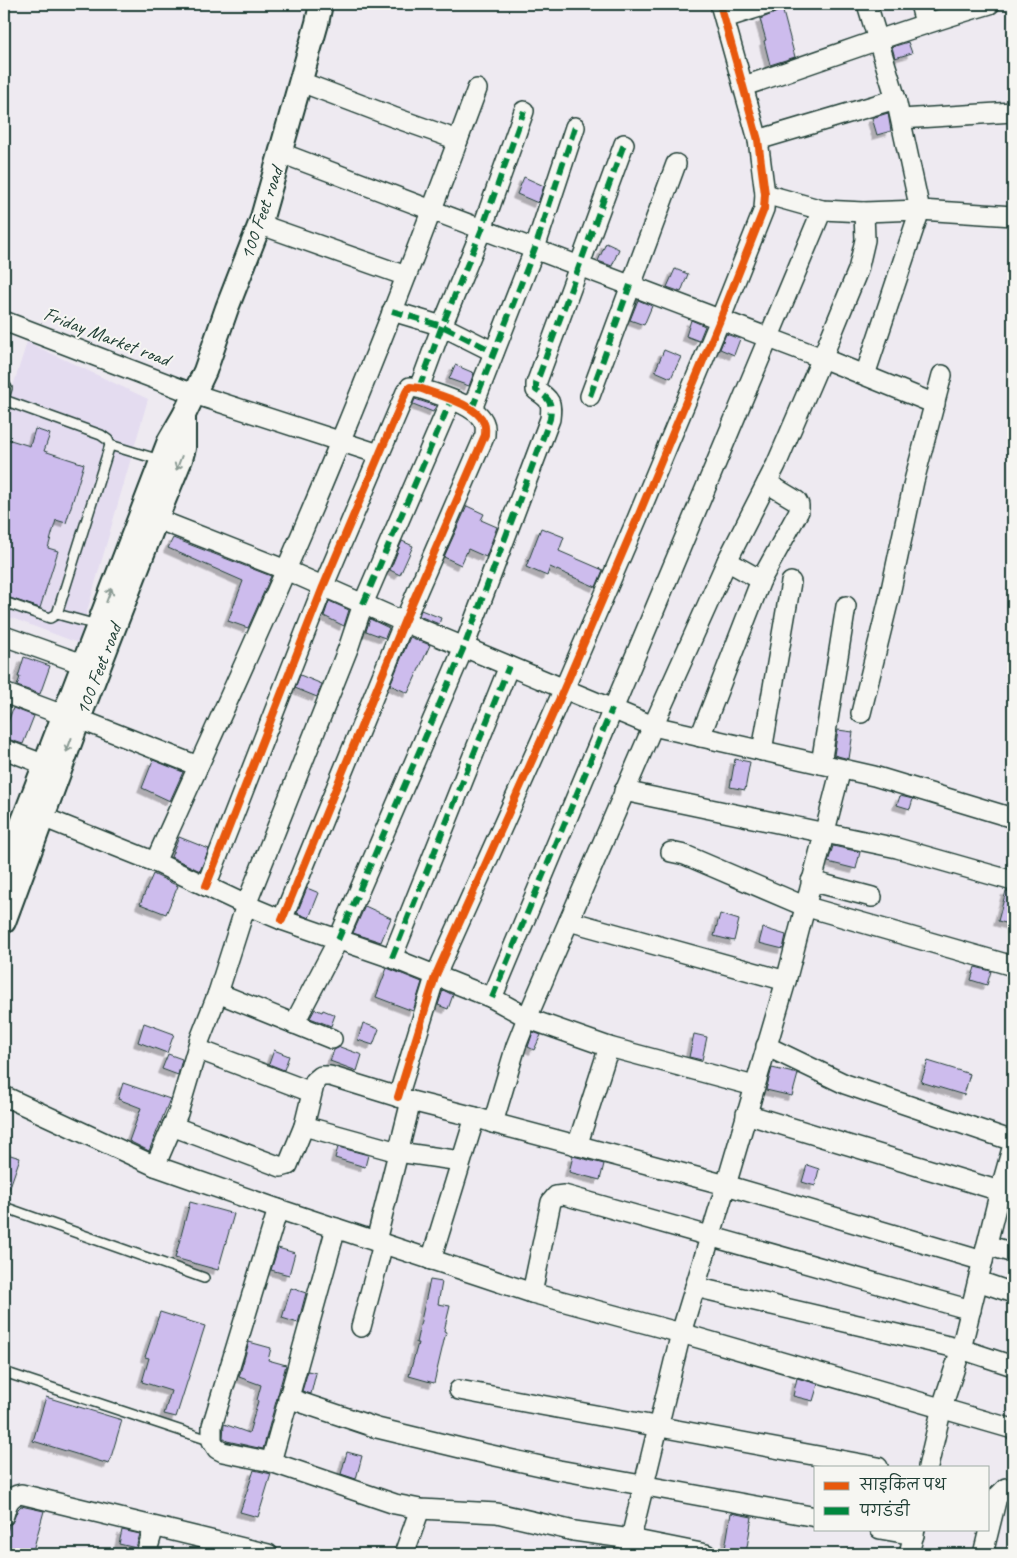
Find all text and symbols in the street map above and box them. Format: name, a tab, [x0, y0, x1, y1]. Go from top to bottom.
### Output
street label: 100 Feet road	[234, 161, 290, 263]
street label: Friday Market road	[40, 301, 176, 373]
one-way arrow	[174, 455, 183, 471]
one-way arrow	[105, 588, 114, 603]
street label: 100 Feet road	[70, 617, 128, 718]
one-way arrow	[64, 737, 73, 752]
legend	[814, 1466, 990, 1530]
text: साइकिल पथ	[859, 1473, 947, 1495]
text: पगडंडी	[859, 1499, 910, 1521]

